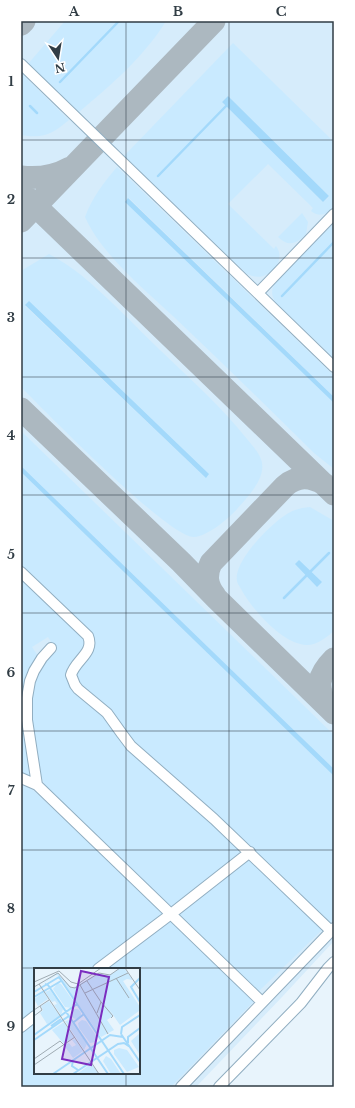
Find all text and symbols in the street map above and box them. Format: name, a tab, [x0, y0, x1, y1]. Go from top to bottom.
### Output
text: A	[68, 3, 80, 20]
text: B	[173, 3, 183, 20]
text: C	[276, 3, 287, 20]
north arrow	[38, 38, 78, 78]
text: N	[53, 60, 67, 76]
text: 1	[8, 73, 14, 90]
text: 2	[7, 191, 15, 208]
text: 3	[7, 309, 15, 326]
text: 4	[7, 427, 16, 444]
text: 5	[7, 546, 15, 563]
text: 6	[7, 664, 16, 681]
text: 7	[8, 782, 15, 799]
text: 8	[7, 900, 15, 917]
inset map	[34, 968, 140, 1074]
text: 9	[7, 1018, 16, 1035]

